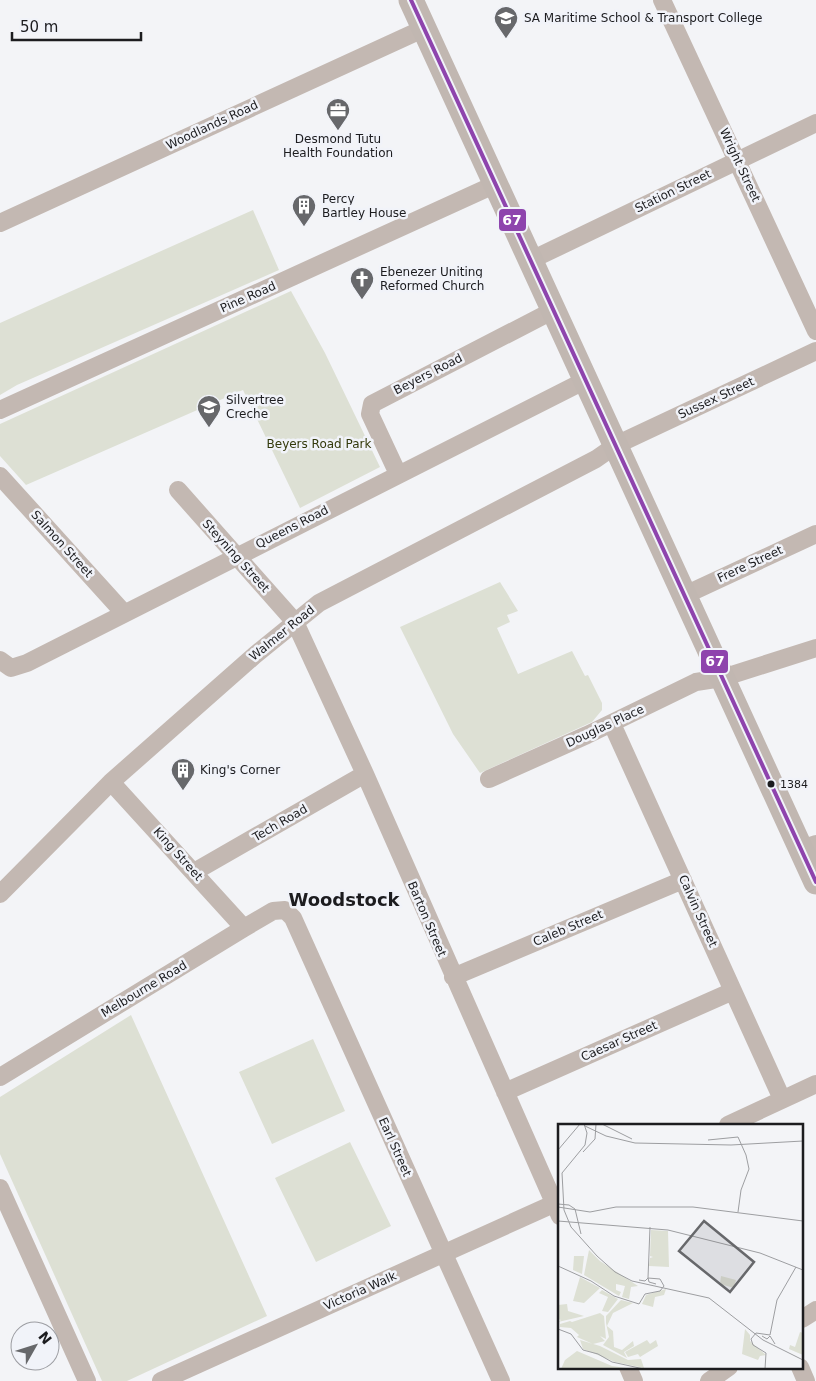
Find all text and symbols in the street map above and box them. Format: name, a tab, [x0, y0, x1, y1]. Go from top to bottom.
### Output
school or university icon: SA Maritime School & Transport College	[493, 5, 519, 39]
scale bar	[12, 10, 141, 42]
place label: SA Maritime School & Transport College	[524, 11, 762, 25]
text: 50 m	[20, 18, 58, 36]
office icon: Desmond Tutu Health Foundation	[325, 97, 351, 131]
street label: Woodlands Road	[164, 98, 260, 152]
street label: Wright Street	[717, 126, 763, 204]
place label: Desmond Tutu Health Foundation	[283, 132, 393, 160]
street label: Station Street	[633, 166, 714, 215]
place label: Percy Bartley House	[322, 192, 406, 220]
building icon: Percy Bartley House	[291, 193, 317, 227]
line badge: 67	[498, 208, 527, 232]
text: 67	[502, 212, 522, 228]
place label: Ebenezer Uniting Reformed Church	[380, 265, 484, 293]
church icon: Ebenezer Uniting Reformed Church	[349, 266, 375, 300]
street label: Pine Road	[218, 279, 278, 315]
street label: Beyers Road	[391, 351, 465, 397]
street label: Sussex Street	[676, 374, 757, 422]
place label: Silvertree Creche	[226, 393, 284, 421]
school or university icon: Silvertree Creche	[196, 394, 222, 428]
park label: Beyers Road Park	[267, 437, 372, 451]
street label: Queens Road	[253, 503, 331, 551]
street label: Salmon Street	[28, 508, 96, 581]
street label: Steyning Street	[200, 517, 273, 596]
street label: Frere Street	[715, 543, 785, 585]
street label: Walmer Road	[247, 602, 317, 664]
line badge: 67	[700, 649, 729, 674]
text: 67	[705, 653, 725, 669]
street label: Douglas Place	[564, 702, 646, 750]
building icon: King's Corner	[170, 757, 196, 791]
place label: King's Corner	[200, 763, 280, 777]
place label: 1384	[780, 778, 808, 791]
marker: 1384	[766, 779, 776, 789]
street label: Tech Road	[249, 802, 310, 845]
street label: King Street	[150, 825, 206, 884]
street label: Calvin Street	[676, 873, 720, 949]
street label: Barton Street	[405, 879, 449, 959]
district label: Woodstock	[288, 889, 401, 910]
street label: Caleb Street	[531, 907, 605, 949]
street label: Melbourne Road	[99, 958, 189, 1020]
street label: Caesar Street	[579, 1018, 660, 1064]
street label: Earl Street	[376, 1115, 414, 1179]
inset map	[558, 1124, 804, 1368]
street label: Victoria Walk	[321, 1269, 399, 1313]
north arrow	[10, 1321, 60, 1371]
text: N	[35, 1328, 55, 1347]

